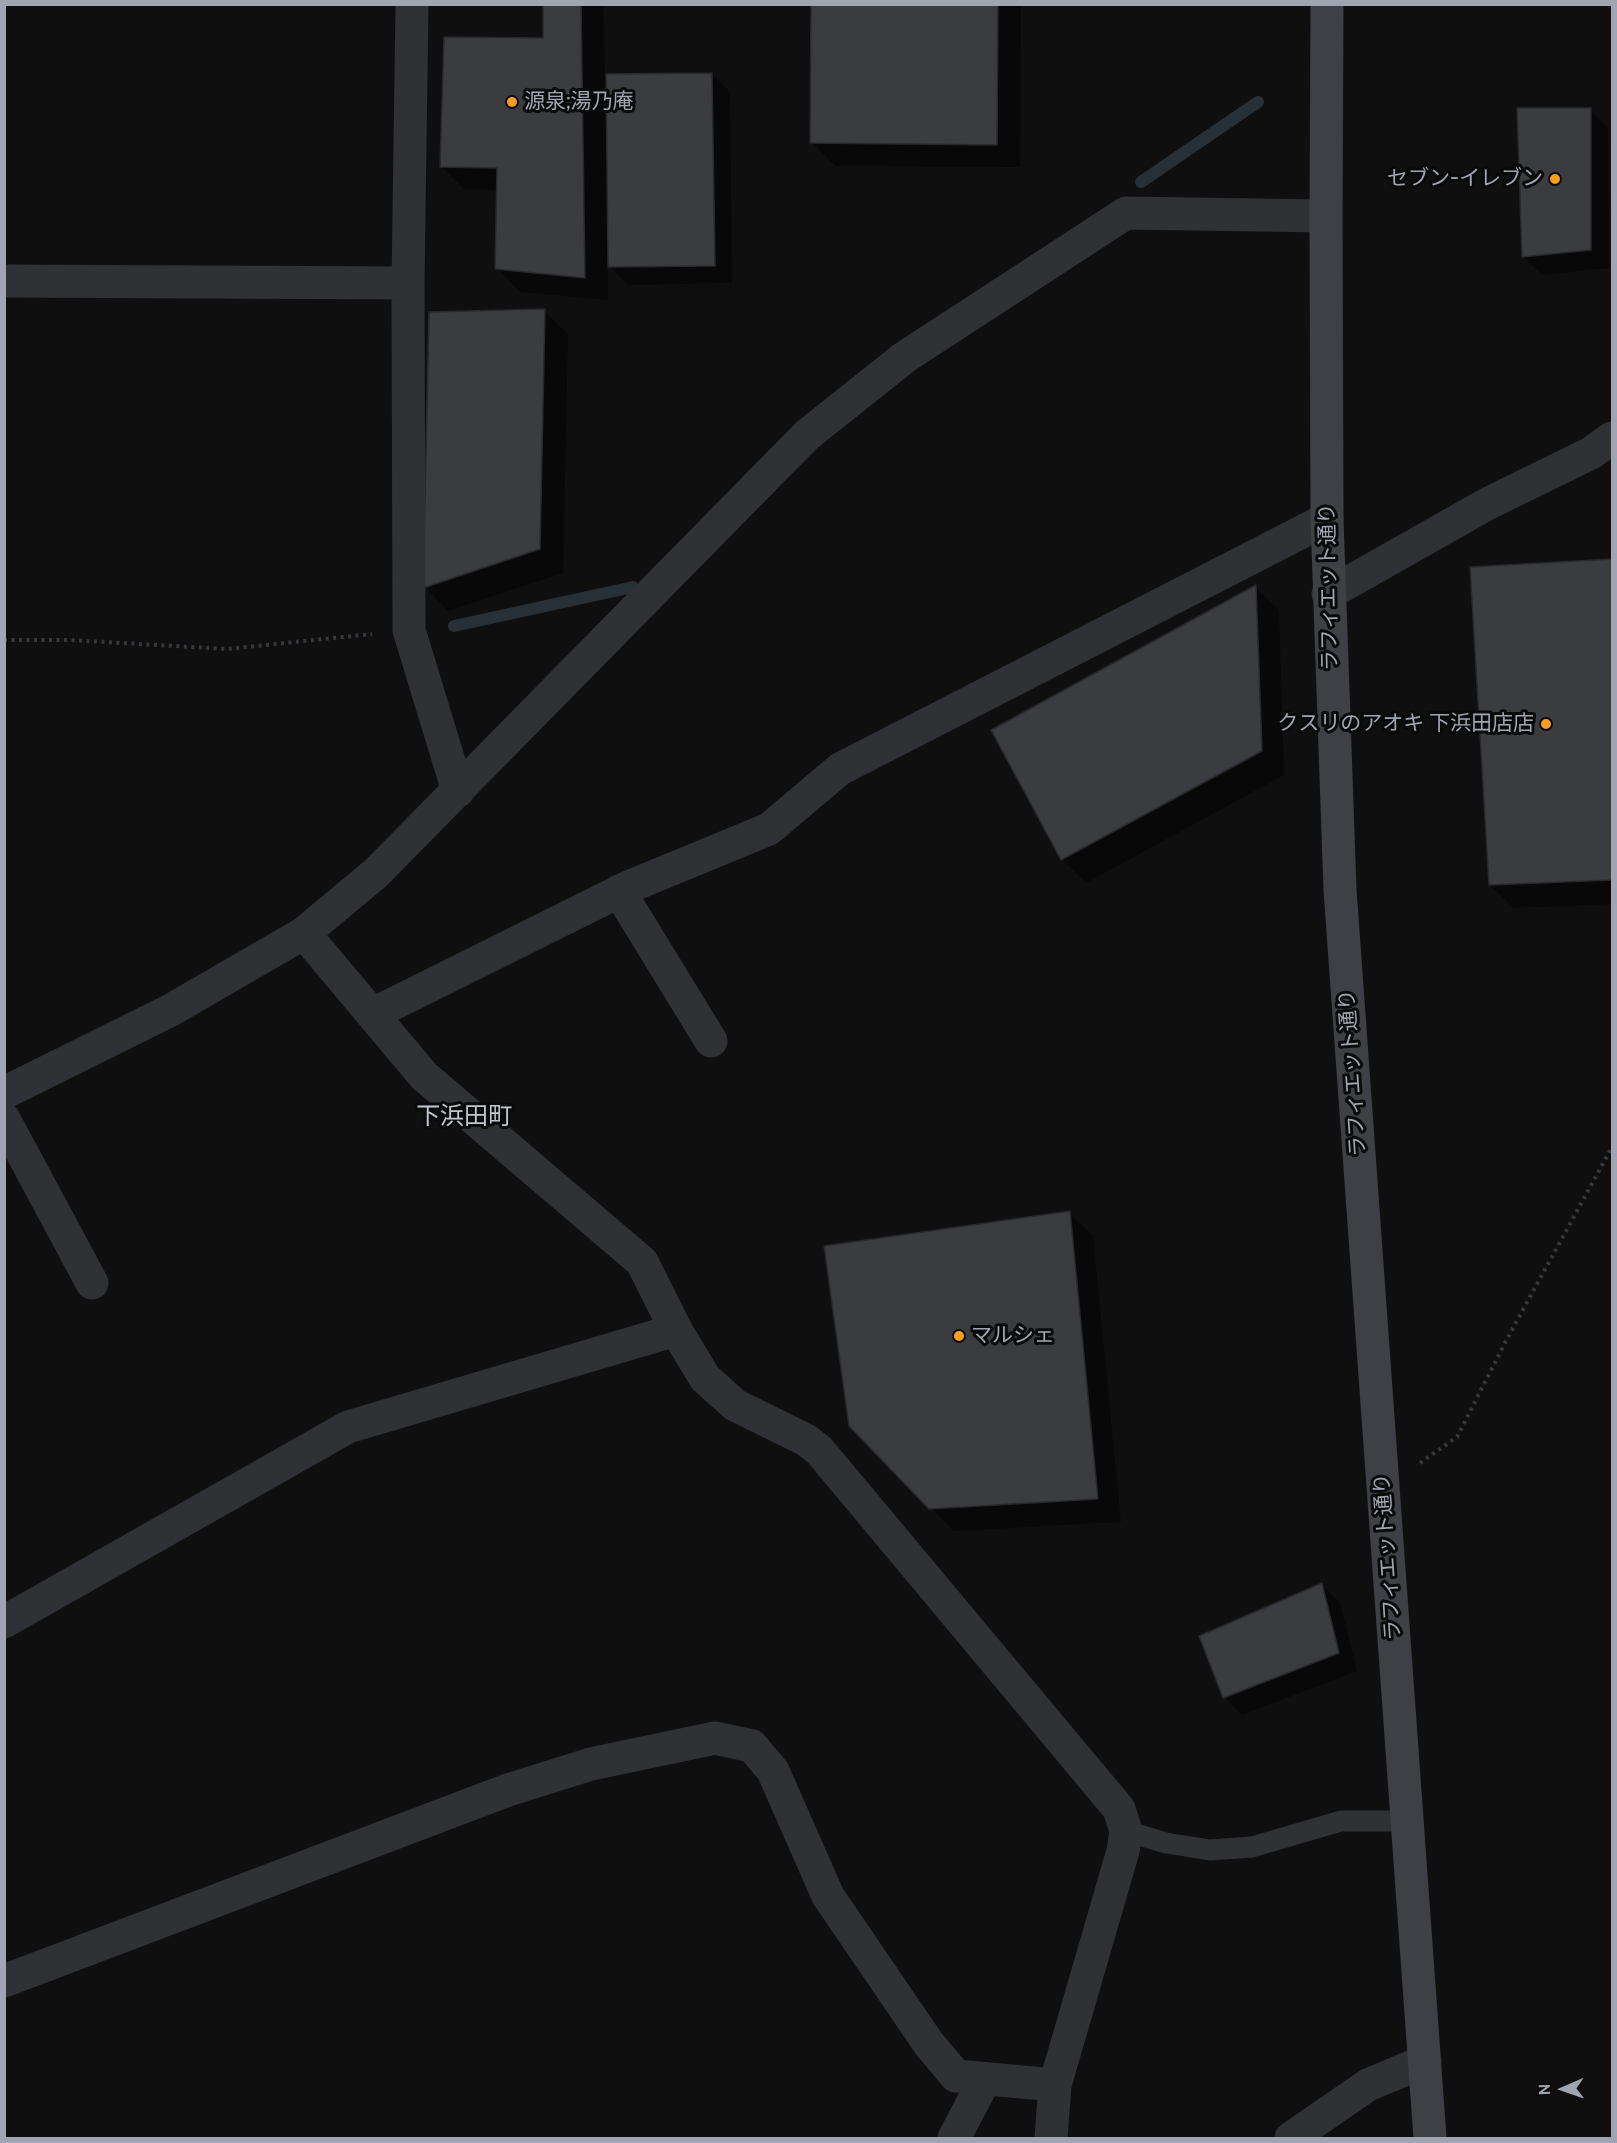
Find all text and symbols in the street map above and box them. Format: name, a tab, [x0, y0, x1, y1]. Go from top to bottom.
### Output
place label: 源泉;湯乃庵	[524, 89, 634, 115]
marker: 源泉;湯乃庵	[505, 95, 519, 109]
place label: セブン-イレブン	[1387, 166, 1543, 192]
marker: セブン-イレブン	[1548, 172, 1562, 186]
street label: ラフィエット通り	[1315, 503, 1343, 671]
place label: クスリのアオキ 下浜田店店	[1277, 711, 1534, 737]
marker: クスリのアオキ 下浜田店店	[1539, 717, 1553, 731]
street label: ラフィエット通り	[1335, 988, 1371, 1158]
district label: 下浜田町	[416, 1103, 512, 1131]
place label: マルシェ	[971, 1323, 1055, 1349]
marker: マルシェ	[952, 1329, 966, 1343]
street label: ラフィエット通り	[1370, 1472, 1406, 1642]
north arrow	[1533, 2059, 1593, 2119]
text: N	[1535, 2084, 1554, 2096]

